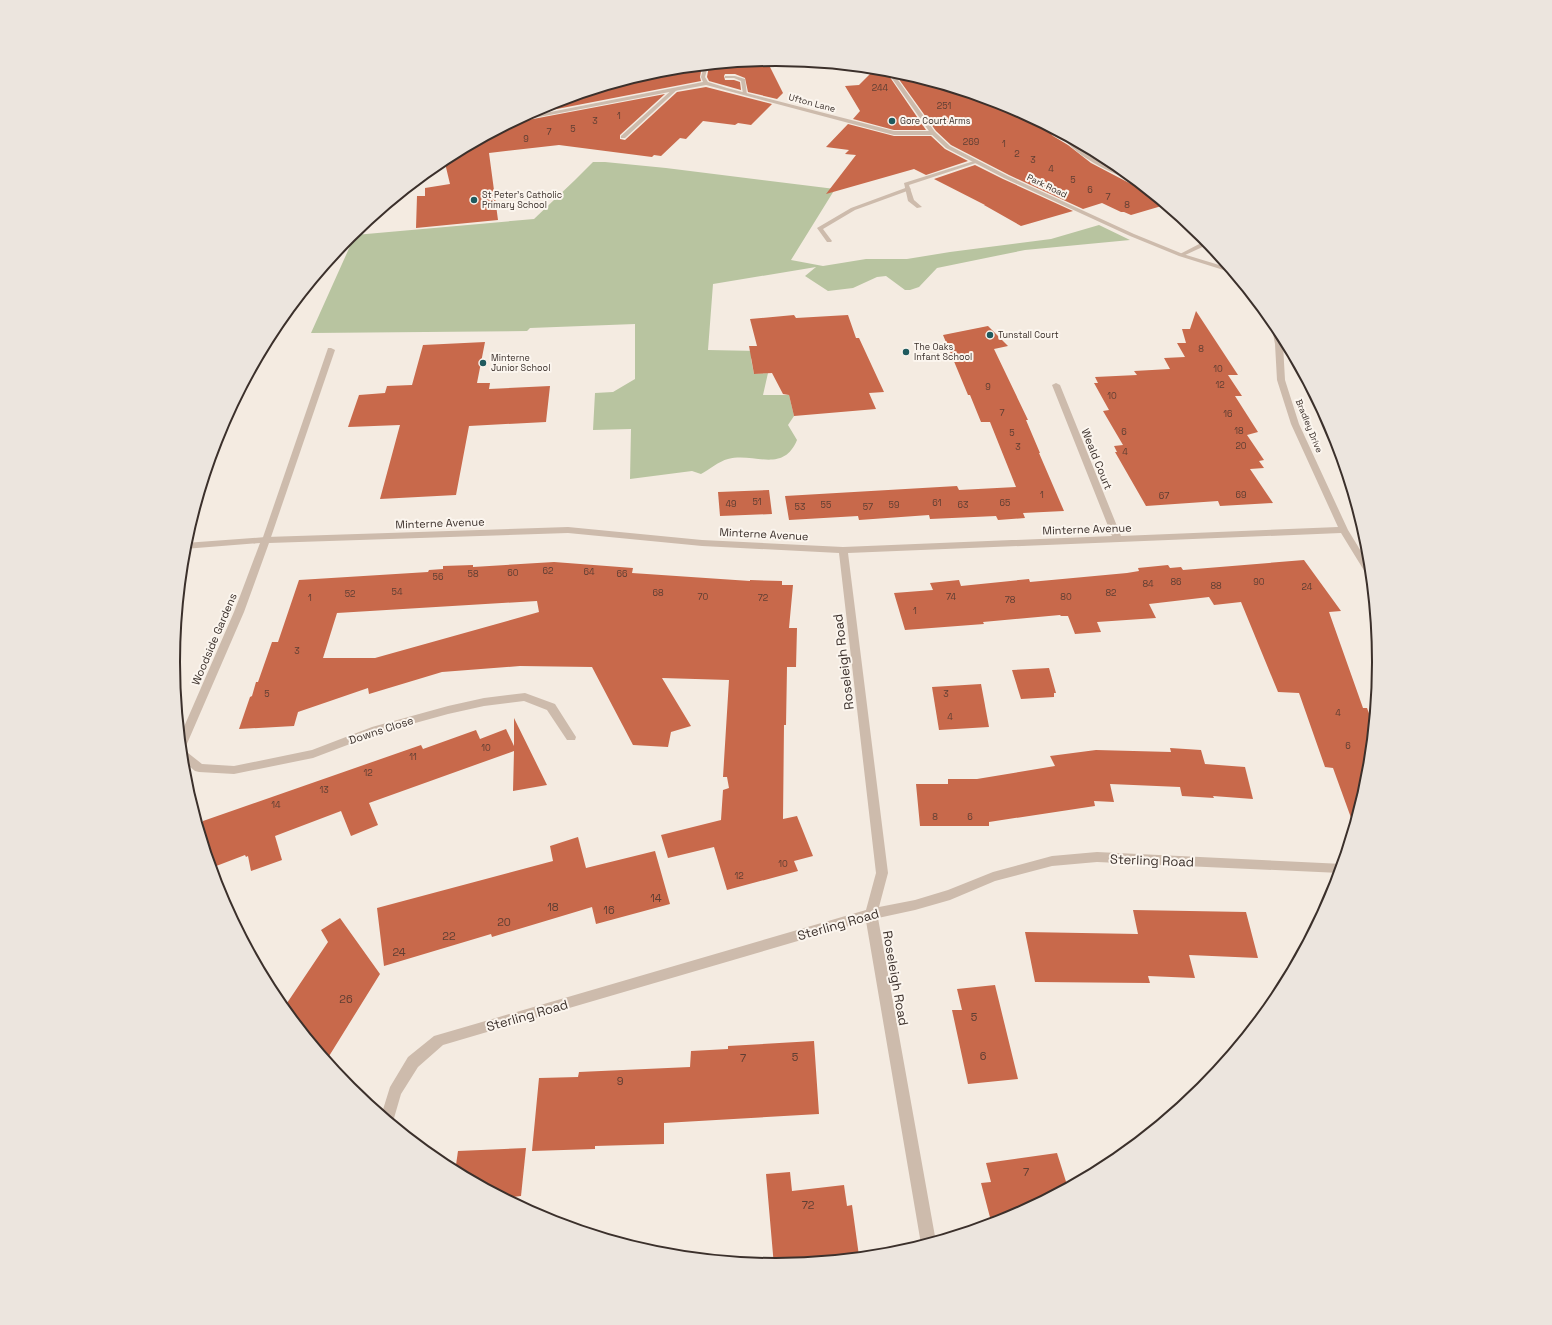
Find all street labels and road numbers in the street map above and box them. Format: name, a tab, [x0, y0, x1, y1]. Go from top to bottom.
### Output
street label: Ufton Lane	[787, 91, 837, 115]
street label: Park Road	[1025, 171, 1069, 201]
street label: Bradley Drive	[1293, 397, 1325, 455]
street label: Weald Court	[1078, 426, 1116, 492]
street label: Minterne Avenue	[395, 514, 485, 532]
street label: Minterne Avenue	[1042, 520, 1132, 538]
street label: Minterne Avenue	[719, 525, 809, 543]
street label: Woodside Gardens	[188, 591, 240, 687]
street label: Roseleigh Road	[829, 613, 858, 711]
street label: Downs Close	[347, 713, 415, 747]
street label: Sterling Road	[1110, 851, 1194, 870]
street label: Sterling Road	[795, 905, 881, 944]
street label: Roseleigh Road	[879, 929, 912, 1027]
street label: Sterling Road	[484, 996, 570, 1035]

